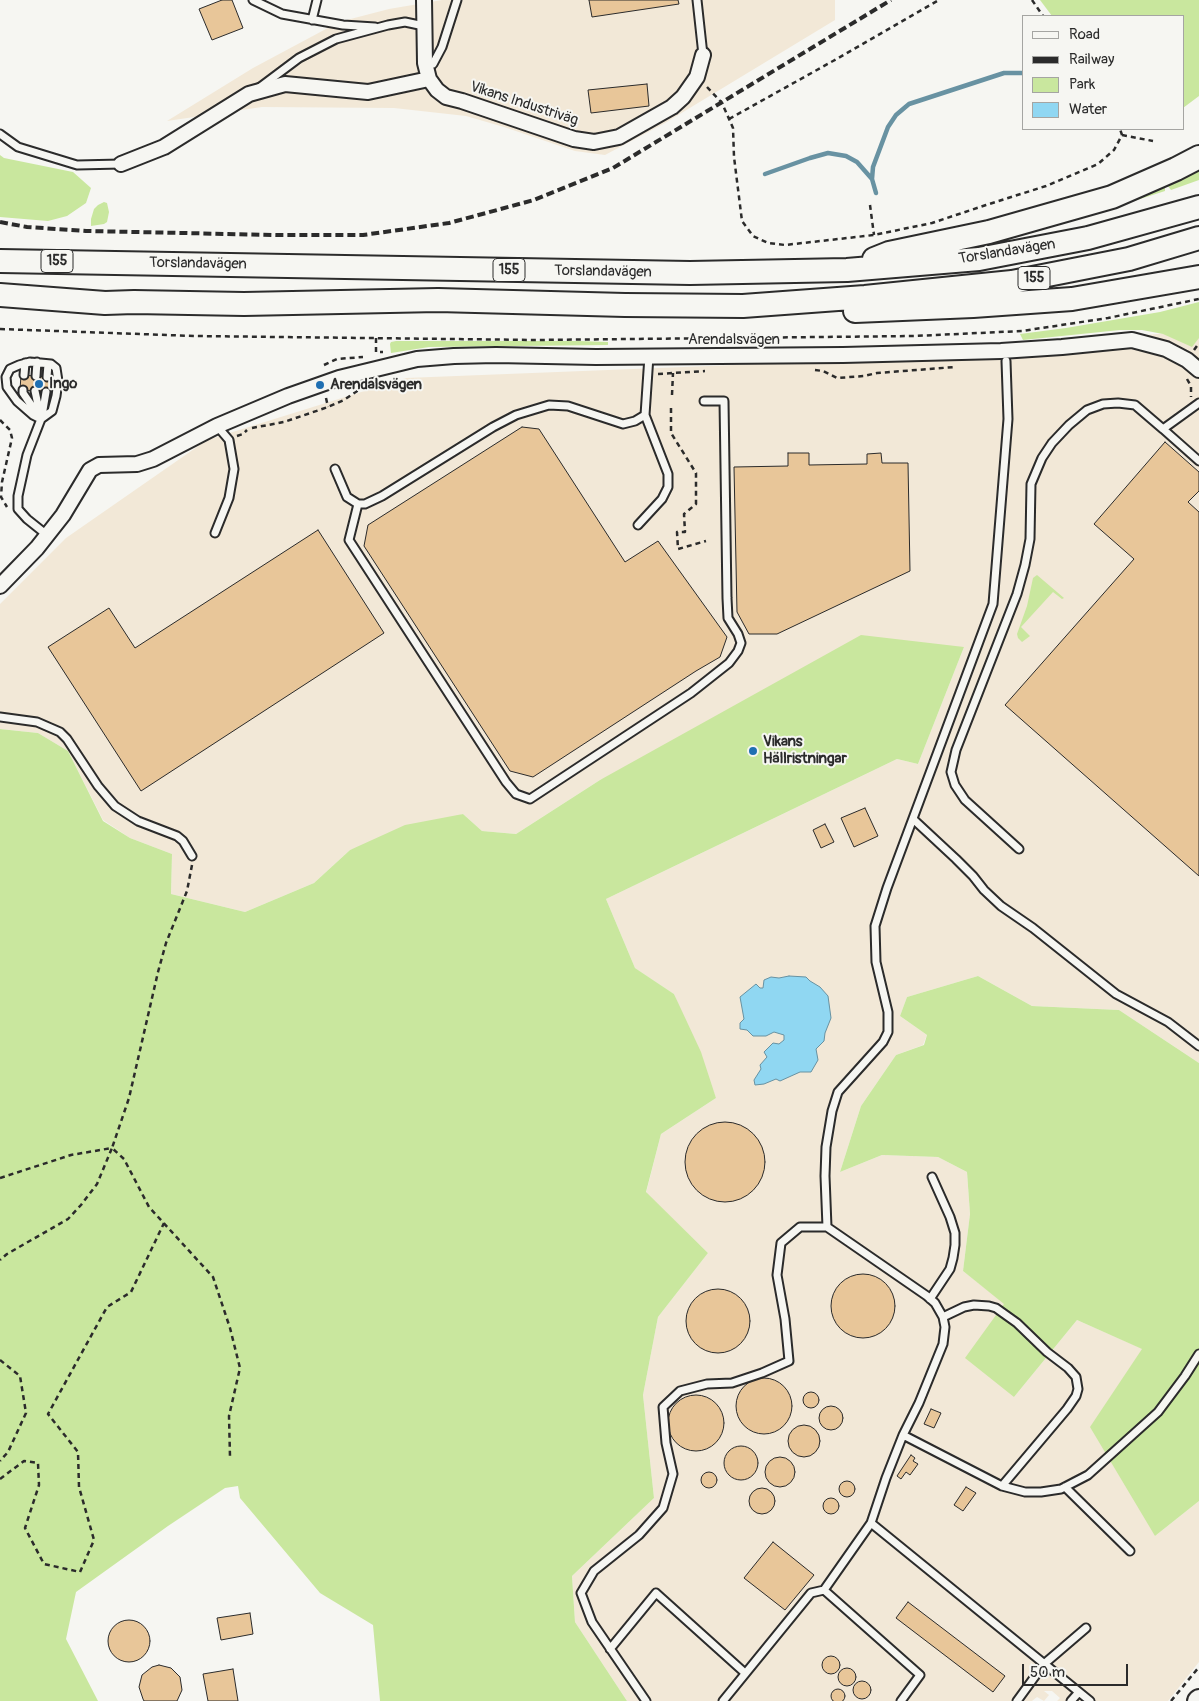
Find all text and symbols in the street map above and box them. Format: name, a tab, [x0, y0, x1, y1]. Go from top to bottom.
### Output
legend	[1022, 15, 1184, 130]
text: Road	[1069, 25, 1100, 44]
text: Railway	[1069, 50, 1114, 69]
text: Park	[1069, 75, 1095, 94]
street label: Vikans Industriväg	[468, 78, 580, 130]
text: Water	[1069, 100, 1107, 119]
street label: Torslandavägen	[957, 235, 1057, 269]
road number: 155	[41, 250, 73, 272]
street label: Torslandavägen	[149, 254, 247, 274]
road number: 155	[493, 258, 525, 282]
street label: Torslandavägen	[554, 262, 652, 282]
road number: 155	[1018, 266, 1050, 290]
street label: Arendalsvägen	[688, 331, 780, 349]
place label: Ingo	[49, 375, 77, 393]
place label: Arendalsvägen	[330, 376, 422, 394]
marker: Ingo	[33, 378, 45, 390]
marker: Arendalsvägen	[314, 379, 326, 391]
place label: Vikans Hällristningar	[763, 733, 847, 768]
marker: Vikans Hällristningar	[747, 745, 759, 757]
scale bar	[1024, 1654, 1130, 1686]
text: 50 m	[1030, 1663, 1065, 1682]

